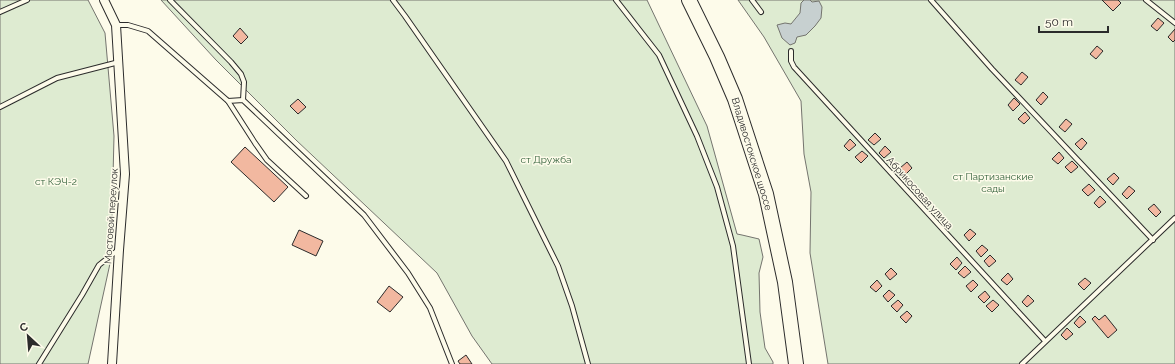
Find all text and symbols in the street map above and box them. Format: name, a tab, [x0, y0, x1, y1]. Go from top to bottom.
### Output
scale bar	[1039, 8, 1108, 34]
text: 50 m	[1045, 15, 1073, 29]
street label: Владивостокское шоссе	[730, 96, 774, 212]
park label: ст Дружба	[520, 154, 572, 165]
street label: Абрикосовая улица	[885, 155, 955, 231]
street label: Мостовой переулок	[102, 168, 120, 264]
park label: ст Партизанские сады	[953, 171, 1033, 194]
park label: ст КЭЧ-2	[35, 176, 77, 187]
north arrow	[8, 316, 48, 356]
text: С	[18, 320, 30, 335]

